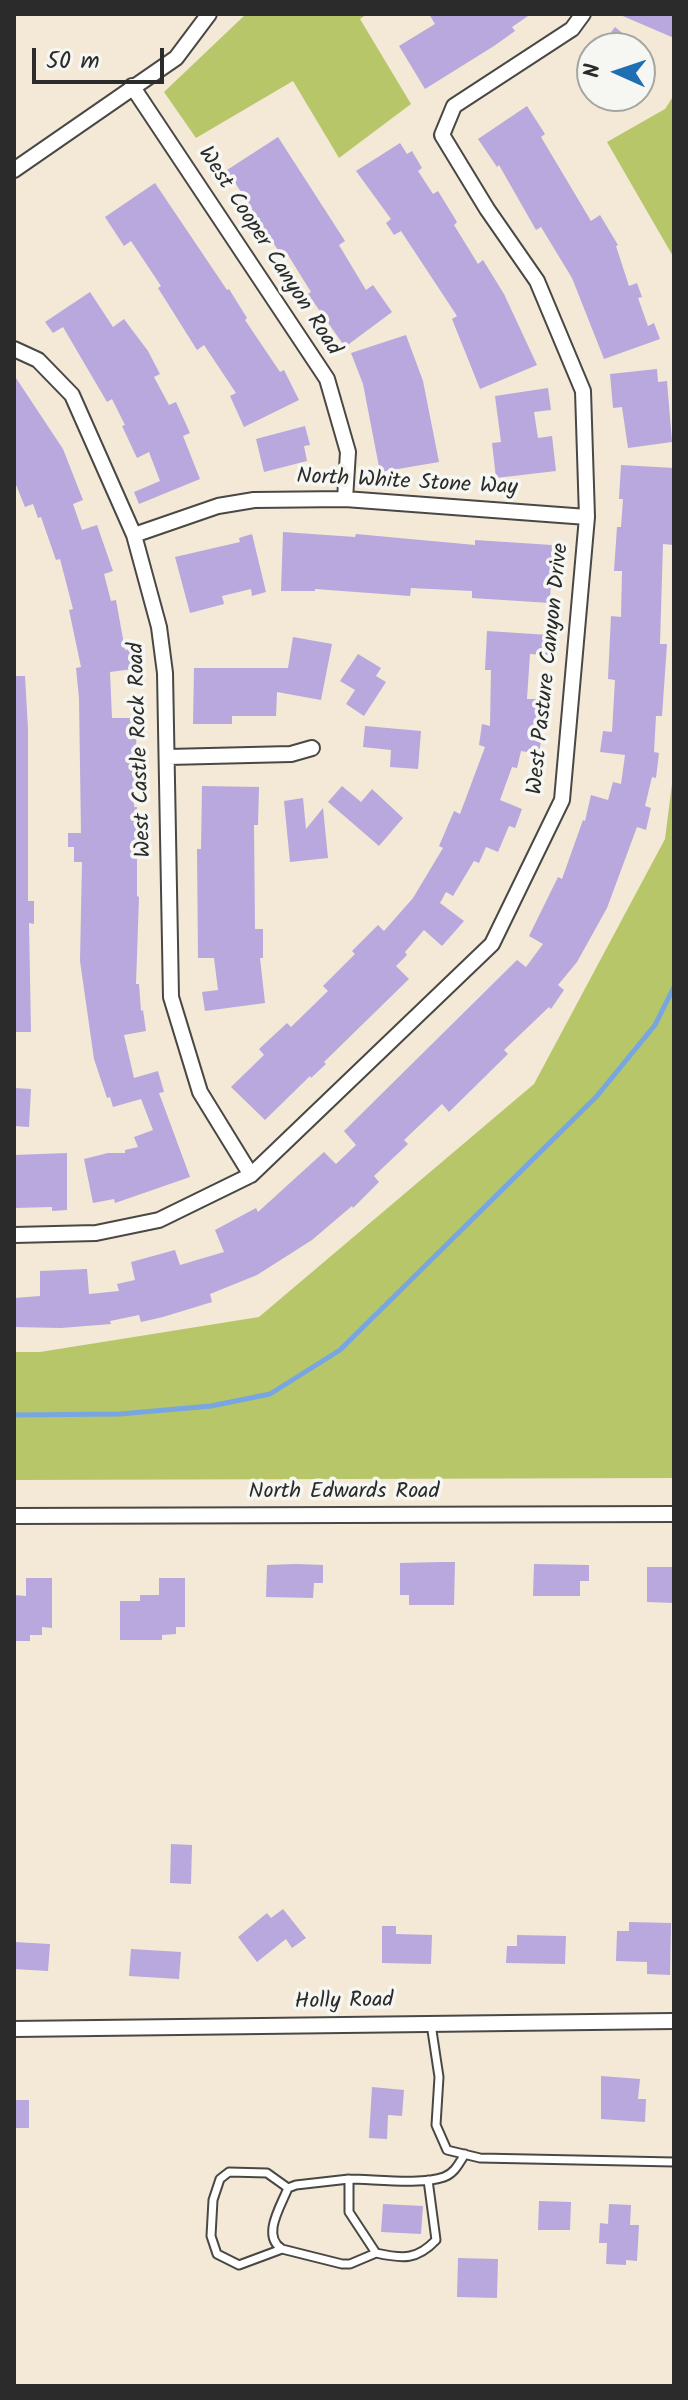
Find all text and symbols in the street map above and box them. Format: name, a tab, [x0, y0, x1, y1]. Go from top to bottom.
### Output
scale bar	[36, 32, 168, 82]
north arrow	[576, 32, 656, 112]
text: 50 m	[46, 42, 100, 81]
text: N	[576, 63, 611, 79]
street label: West Cooper Canyon Road	[191, 143, 345, 361]
street label: North White Stone Way	[296, 465, 518, 503]
street label: West Pasture Canyon Drive	[524, 542, 576, 796]
street label: West Castle Rock Road	[125, 642, 159, 858]
street label: North Edwards Road	[249, 1480, 439, 1506]
street label: Holly Road	[294, 1989, 394, 2017]

